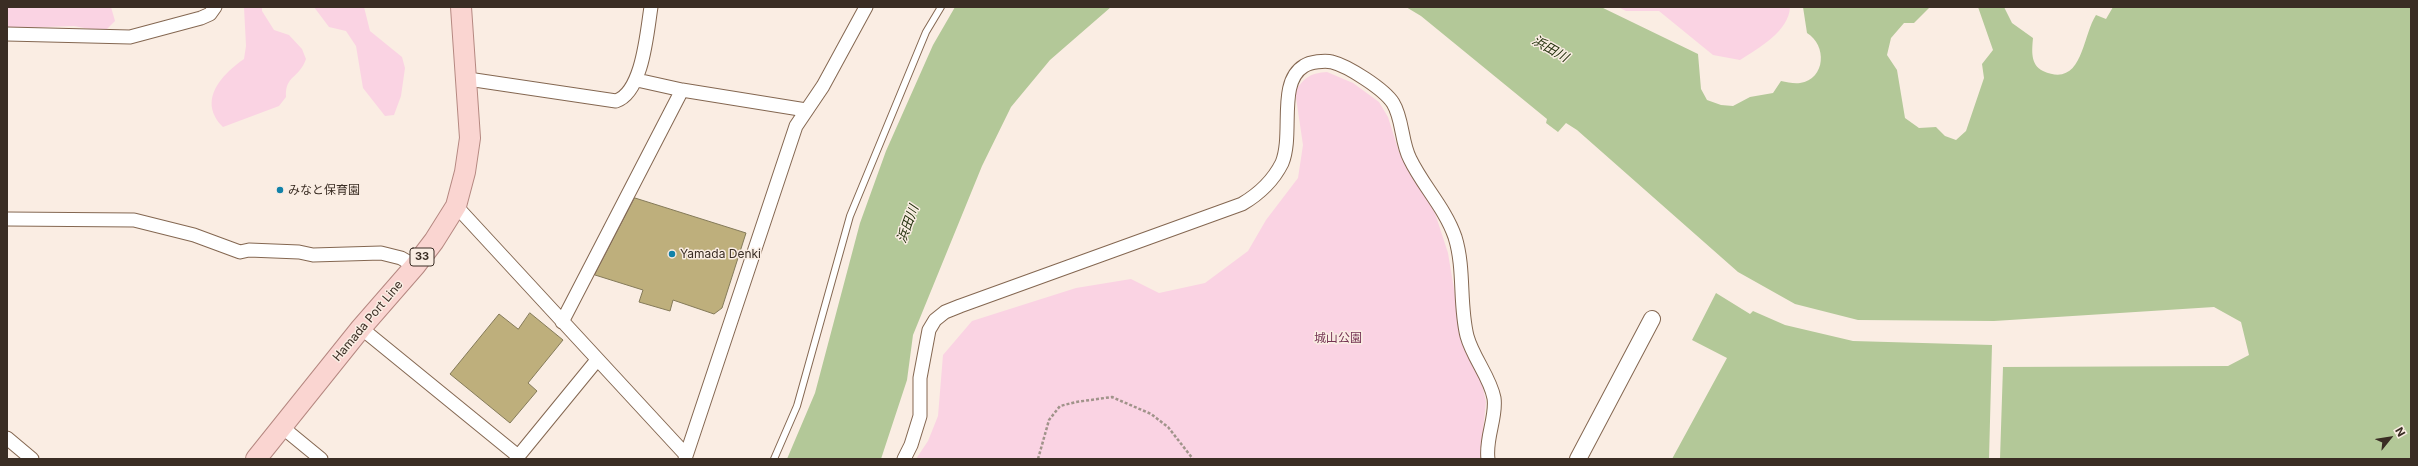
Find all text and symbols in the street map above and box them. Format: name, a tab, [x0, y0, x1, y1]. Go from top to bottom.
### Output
water label: 浜田川	[1529, 32, 1571, 66]
place label: みなと保育園	[288, 183, 360, 197]
marker: みなと保育園	[275, 185, 285, 195]
water label: 浜田川	[894, 203, 922, 245]
place label: Yamada Denki	[680, 247, 761, 261]
road number: 33	[410, 248, 434, 266]
marker: Yamada Denki	[667, 249, 677, 259]
street label: Hamada Port Line	[330, 278, 406, 364]
park label: 城山公園	[1314, 331, 1362, 345]
north arrow	[2370, 418, 2410, 458]
text: N	[2392, 425, 2409, 439]

